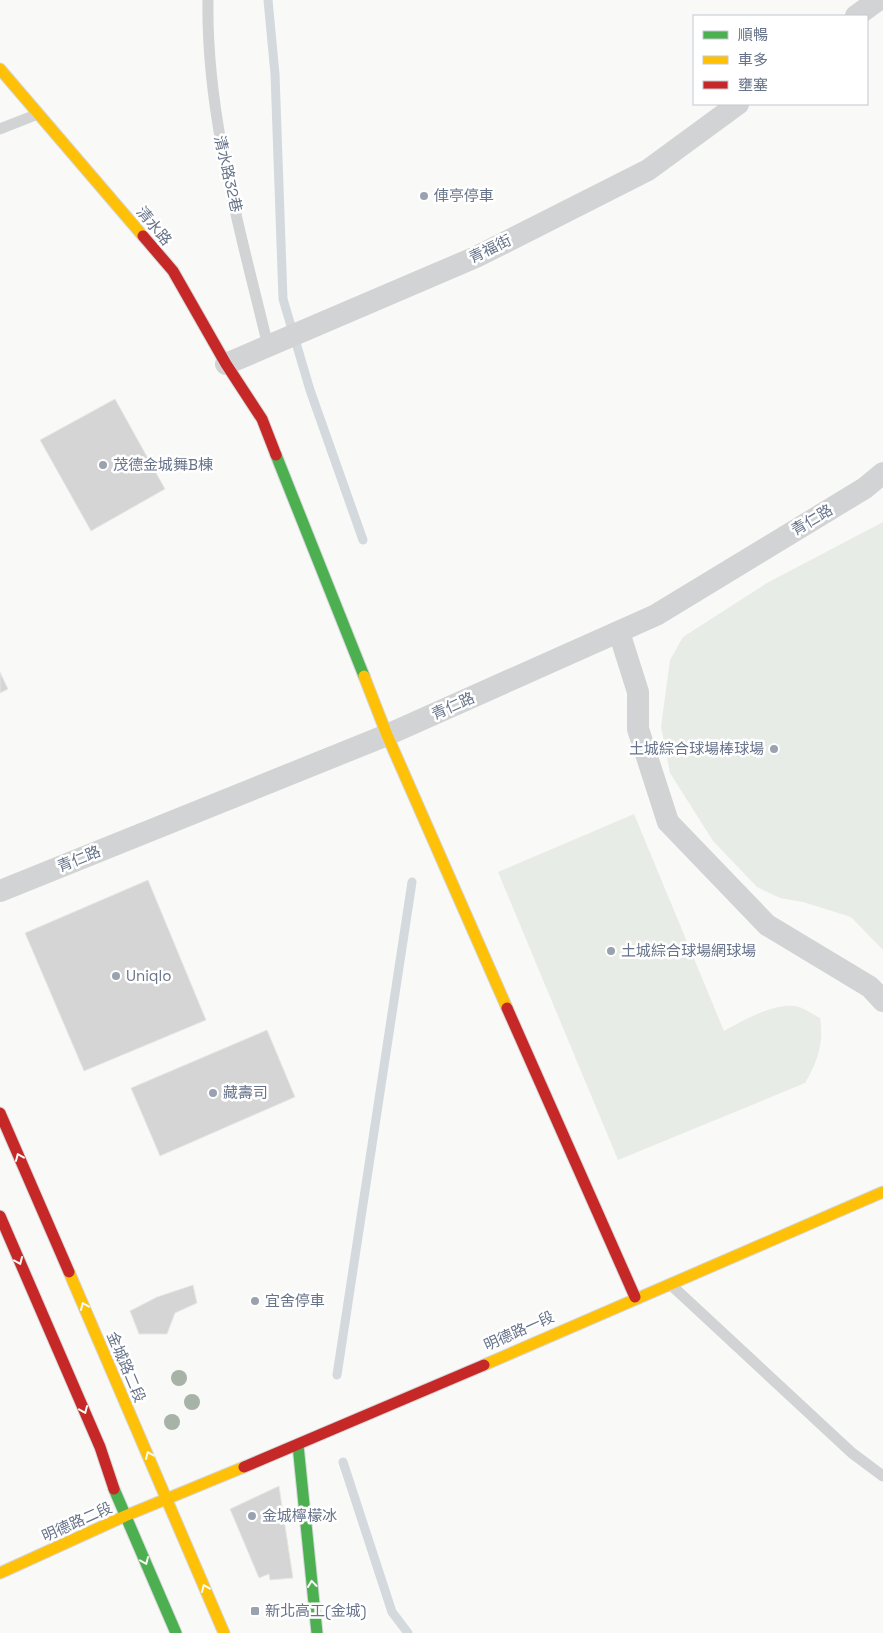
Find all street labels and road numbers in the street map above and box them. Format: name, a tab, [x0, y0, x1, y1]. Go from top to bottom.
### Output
street label: 清水路32巷	[210, 134, 247, 214]
street label: 清水路	[133, 202, 176, 249]
street label: 青福街	[465, 230, 514, 267]
street label: 青仁路	[788, 500, 836, 539]
street label: 青仁路	[428, 688, 477, 723]
street label: 青仁路	[54, 841, 103, 876]
street label: 明德路一段	[481, 1307, 557, 1354]
street label: 金城路二段	[103, 1329, 150, 1405]
street label: 明德路二段	[39, 1498, 115, 1545]

